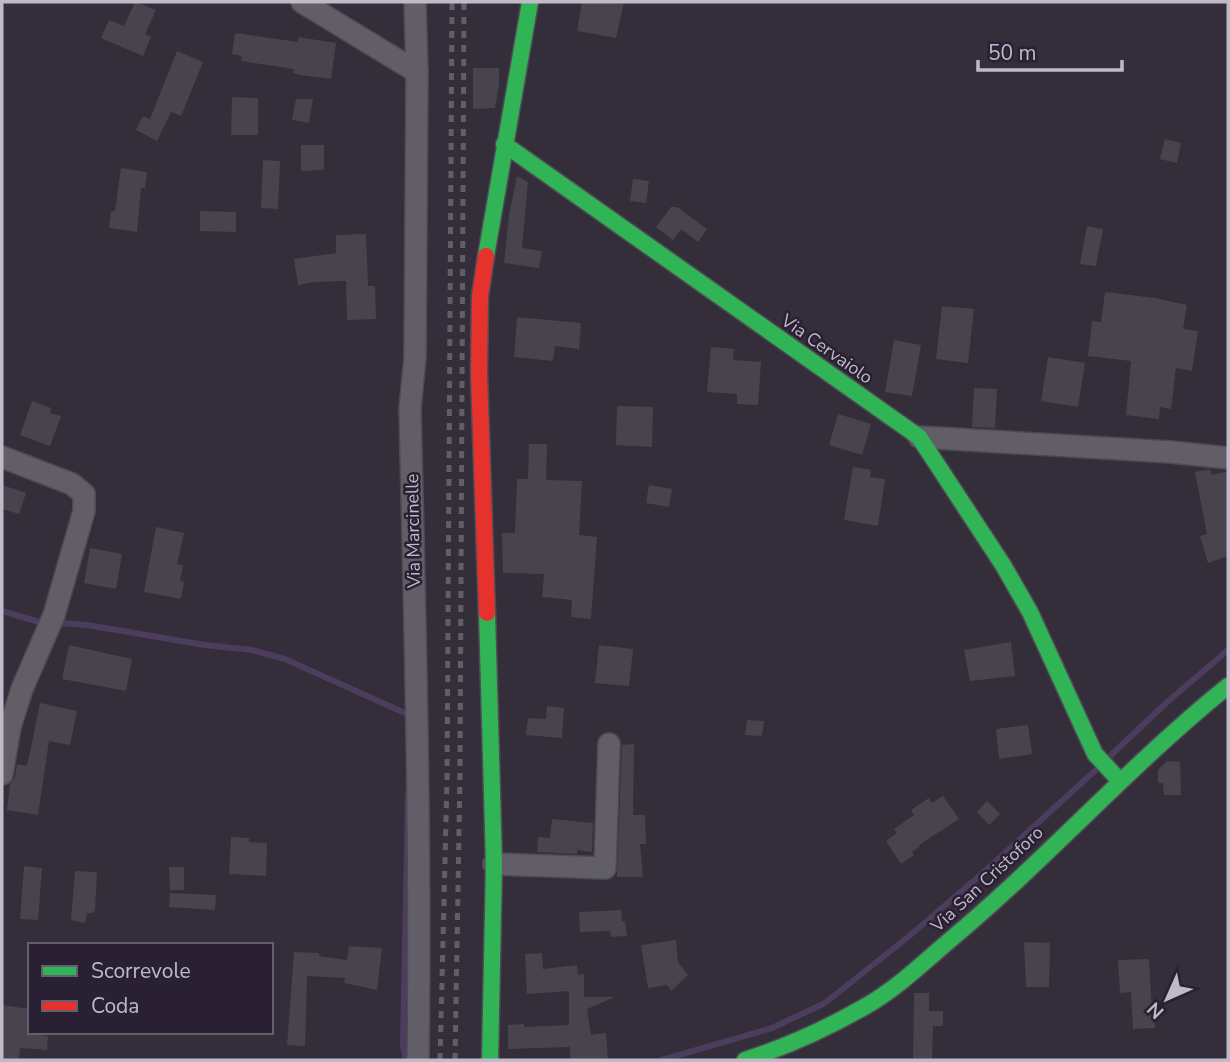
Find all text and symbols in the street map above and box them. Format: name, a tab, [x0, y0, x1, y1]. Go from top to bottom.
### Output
scale bar	[978, 28, 1122, 72]
text: 50 m	[988, 39, 1037, 67]
street label: Via Cervaiolo	[776, 308, 878, 389]
street label: Via Marcinelle	[400, 474, 426, 589]
street label: Via San Cristoforo	[925, 821, 1048, 938]
legend	[28, 943, 273, 1034]
text: Scorrevole	[91, 957, 191, 985]
north arrow	[1132, 964, 1202, 1034]
text: Coda	[91, 992, 139, 1020]
text: N	[1141, 996, 1170, 1025]

